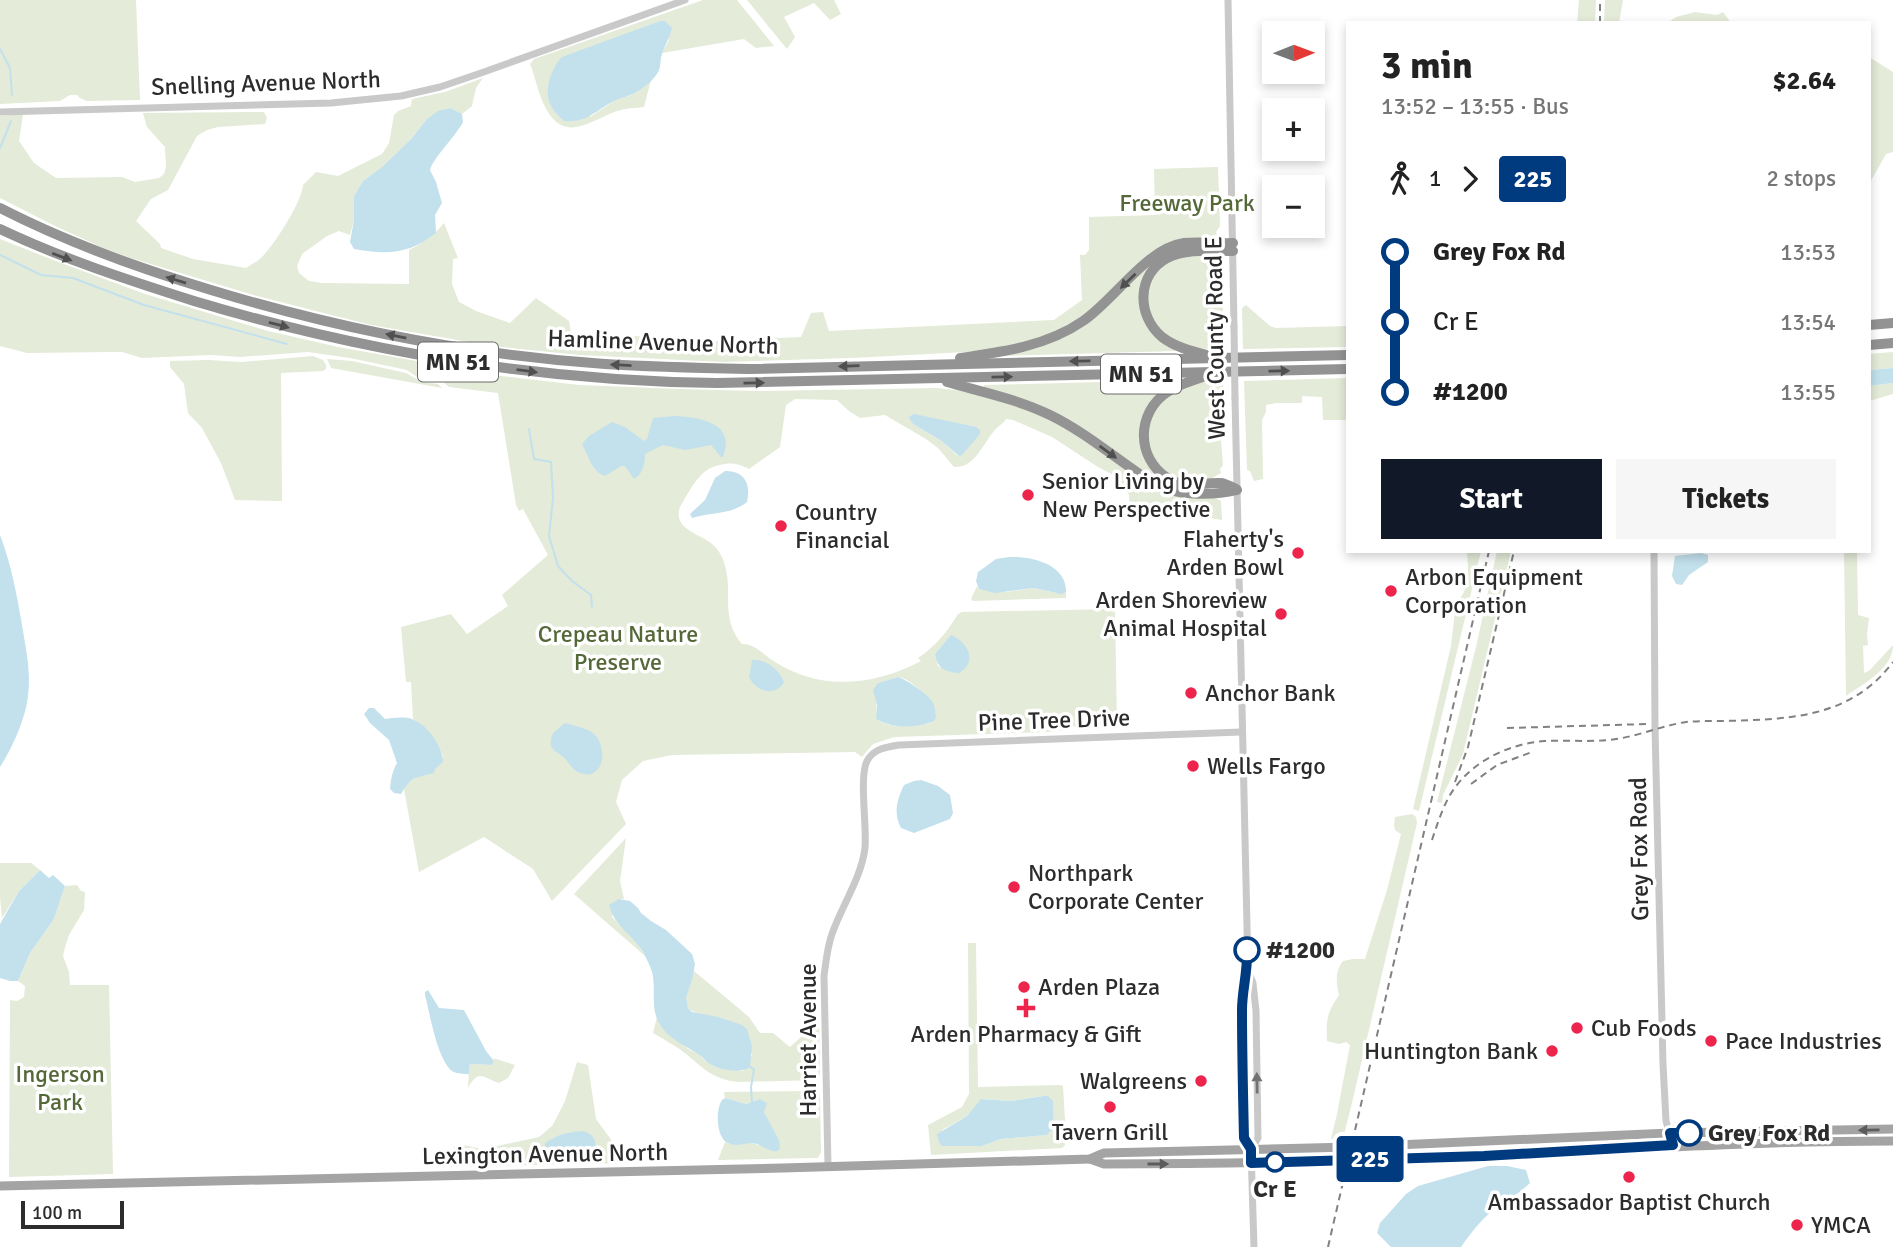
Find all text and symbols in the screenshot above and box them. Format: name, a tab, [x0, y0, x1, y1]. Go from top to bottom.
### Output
north arrow	[1262, 21, 1325, 84]
map controls	[1262, 21, 1325, 238]
text: 3 min	[1381, 42, 1473, 89]
street label: Snelling Avenue North	[151, 64, 381, 102]
text: $2.64	[1772, 65, 1836, 97]
text: 13:52 – 13:55 · Bus	[1381, 92, 1569, 121]
button: +	[1262, 98, 1325, 161]
icon: walk	[1381, 160, 1419, 198]
icon: forward	[1451, 160, 1489, 198]
text: 1	[1429, 164, 1441, 193]
text: 225	[1513, 164, 1552, 194]
text: 2 stops	[1766, 164, 1836, 193]
button: −	[1262, 175, 1325, 238]
park label: Freeway Park	[1119, 188, 1255, 218]
street label: West County Road E	[1198, 236, 1232, 440]
text: Grey Fox Rd	[1433, 236, 1565, 268]
text: 13:53	[1780, 238, 1836, 267]
one-way arrow	[52, 251, 73, 262]
one-way arrow	[1120, 272, 1137, 288]
one-way arrow	[165, 274, 186, 284]
text: Cr E	[1433, 306, 1479, 338]
text: 13:54	[1780, 308, 1836, 337]
one-way arrow	[269, 320, 290, 330]
street label: Hamline Avenue North	[547, 323, 779, 361]
one-way arrow	[385, 331, 407, 342]
road number: MN 51	[418, 342, 498, 382]
road number: MN 51	[1101, 354, 1181, 394]
one-way arrow	[1068, 355, 1090, 367]
one-way arrow	[610, 359, 632, 370]
one-way arrow	[838, 360, 860, 372]
one-way arrow	[1268, 365, 1290, 376]
one-way arrow	[516, 366, 538, 377]
one-way arrow	[992, 372, 1014, 383]
text: #1200	[1433, 376, 1508, 408]
one-way arrow	[743, 377, 765, 389]
text: 13:55	[1780, 378, 1836, 407]
one-way arrow	[1099, 445, 1117, 459]
button: Start	[1381, 459, 1602, 539]
button: Tickets	[1616, 459, 1836, 539]
place label: Senior Living by New Perspective	[1042, 466, 1210, 524]
marker: Senior Living by New Perspective	[1020, 487, 1036, 503]
place label: Country Financial	[795, 497, 890, 555]
marker: Country Financial	[773, 518, 789, 534]
place label: Flaherty's Arden Bowl	[1166, 524, 1284, 582]
marker: Flaherty's Arden Bowl	[1290, 545, 1306, 561]
place label: Arbon Equipment Corporation	[1405, 562, 1583, 620]
marker: Arbon Equipment Corporation	[1383, 583, 1399, 599]
place label: Arden Shoreview Animal Hospital	[1095, 585, 1267, 643]
marker: Arden Shoreview Animal Hospital	[1273, 606, 1289, 622]
park label: Crepeau Nature Preserve	[538, 619, 698, 677]
place label: Anchor Bank	[1205, 678, 1336, 708]
marker: Anchor Bank	[1183, 685, 1199, 701]
street label: Pine Tree Drive	[977, 702, 1131, 738]
place label: Wells Fargo	[1207, 751, 1326, 781]
marker: Wells Fargo	[1185, 758, 1201, 774]
street label: Grey Fox Road	[1623, 777, 1655, 921]
place label: Northpark Corporate Center	[1028, 858, 1203, 916]
marker: Northpark Corporate Center	[1006, 879, 1022, 895]
place label: #1200	[1266, 935, 1335, 965]
marker: #1200	[1234, 937, 1260, 963]
street label: Harriet Avenue	[793, 963, 823, 1117]
place label: Arden Plaza	[1038, 972, 1160, 1002]
marker: Arden Plaza	[1016, 979, 1032, 995]
marker: Arden Pharmacy & Gift	[1018, 1000, 1034, 1016]
place label: Cub Foods	[1591, 1013, 1696, 1043]
place label: Arden Pharmacy & Gift	[911, 1019, 1142, 1049]
marker: Cub Foods	[1569, 1020, 1585, 1036]
place label: Pace Industries	[1725, 1026, 1882, 1056]
marker: Pace Industries	[1703, 1033, 1719, 1049]
place label: Huntington Bank	[1364, 1036, 1538, 1066]
marker: Huntington Bank	[1544, 1043, 1560, 1059]
park label: Ingerson Park	[15, 1059, 105, 1117]
place label: Walgreens	[1080, 1066, 1187, 1096]
one-way arrow	[1251, 1072, 1263, 1094]
marker: Walgreens	[1193, 1073, 1209, 1089]
marker: Tavern Grill	[1102, 1099, 1118, 1115]
place label: Tavern Grill	[1052, 1117, 1168, 1147]
place label: Grey Fox Rd	[1708, 1118, 1830, 1148]
marker: Grey Fox Rd	[1676, 1120, 1702, 1146]
one-way arrow	[1858, 1124, 1880, 1136]
line badge: 225	[1330, 1136, 1410, 1182]
street label: Lexington Avenue North	[422, 1137, 668, 1171]
text: 225	[1351, 1144, 1389, 1174]
marker: Cr E	[1265, 1152, 1285, 1172]
one-way arrow	[1147, 1158, 1169, 1170]
marker: Ambassador Baptist Church	[1621, 1169, 1637, 1185]
place label: Cr E	[1253, 1174, 1297, 1204]
place label: Ambassador Baptist Church	[1487, 1187, 1771, 1217]
scale bar	[21, 1198, 124, 1230]
text: 100 m	[32, 1201, 82, 1225]
place label: YMCA	[1811, 1210, 1871, 1240]
marker: YMCA	[1789, 1217, 1805, 1233]

